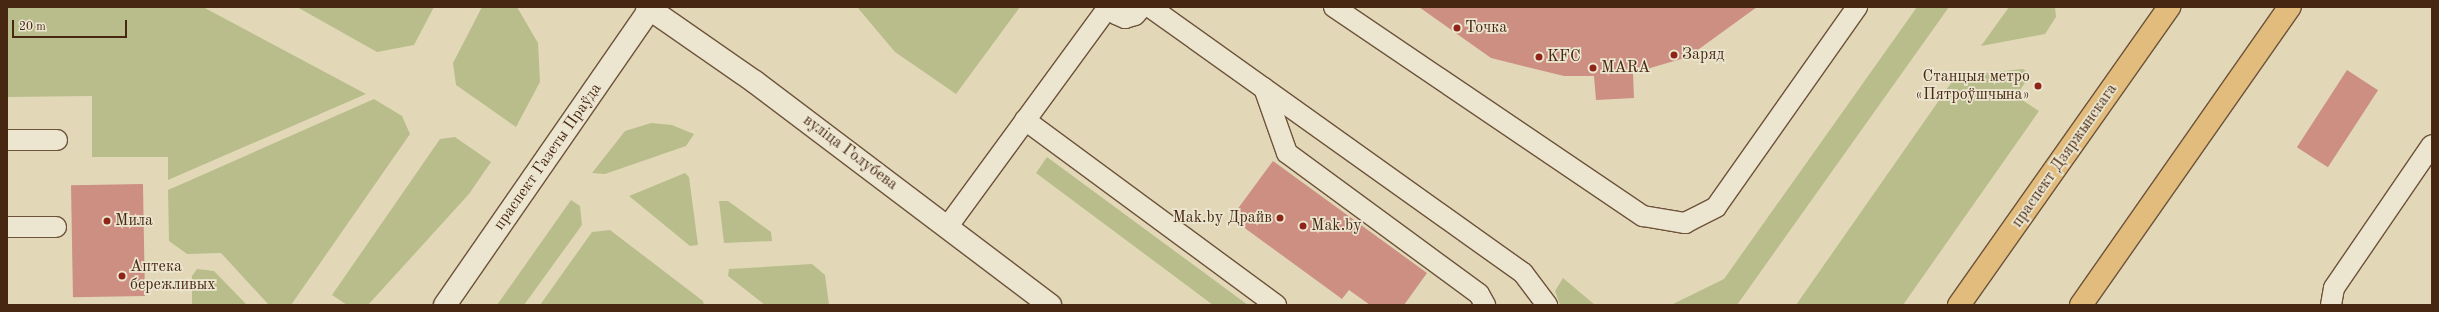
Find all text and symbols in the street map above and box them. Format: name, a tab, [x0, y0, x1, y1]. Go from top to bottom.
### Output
scale bar	[14, 12, 129, 38]
place label: Точка	[1465, 18, 1507, 38]
text: 20 m	[19, 21, 46, 33]
marker: Точка	[1452, 23, 1462, 33]
place label: Заряд	[1682, 45, 1724, 65]
place label: KFC	[1547, 47, 1581, 67]
marker: Заряд	[1669, 50, 1679, 60]
marker: KFC	[1534, 52, 1544, 62]
place label: MARA	[1601, 58, 1650, 78]
marker: MARA	[1588, 63, 1598, 73]
place label: Станцыя метро «Пятроўшчына»	[1915, 67, 2030, 105]
street label: праспект Газеты Праўда	[490, 80, 606, 234]
street label: праспект Дзяржынскага	[2008, 81, 2122, 231]
marker: Станцыя метро «Пятроўшчына»	[2033, 81, 2043, 91]
street label: вуліца Голубева	[799, 111, 901, 195]
place label: Маk.by Драйв	[1172, 208, 1272, 228]
place label: Мила	[115, 211, 153, 231]
marker: Маk.by Драйв	[1275, 213, 1285, 223]
marker: Мила	[102, 216, 112, 226]
place label: Mak.by	[1311, 216, 1362, 236]
marker: Mak.by	[1298, 221, 1308, 231]
place label: Аптека бережливых	[130, 257, 216, 295]
marker: Аптека бережливых	[117, 271, 127, 281]

